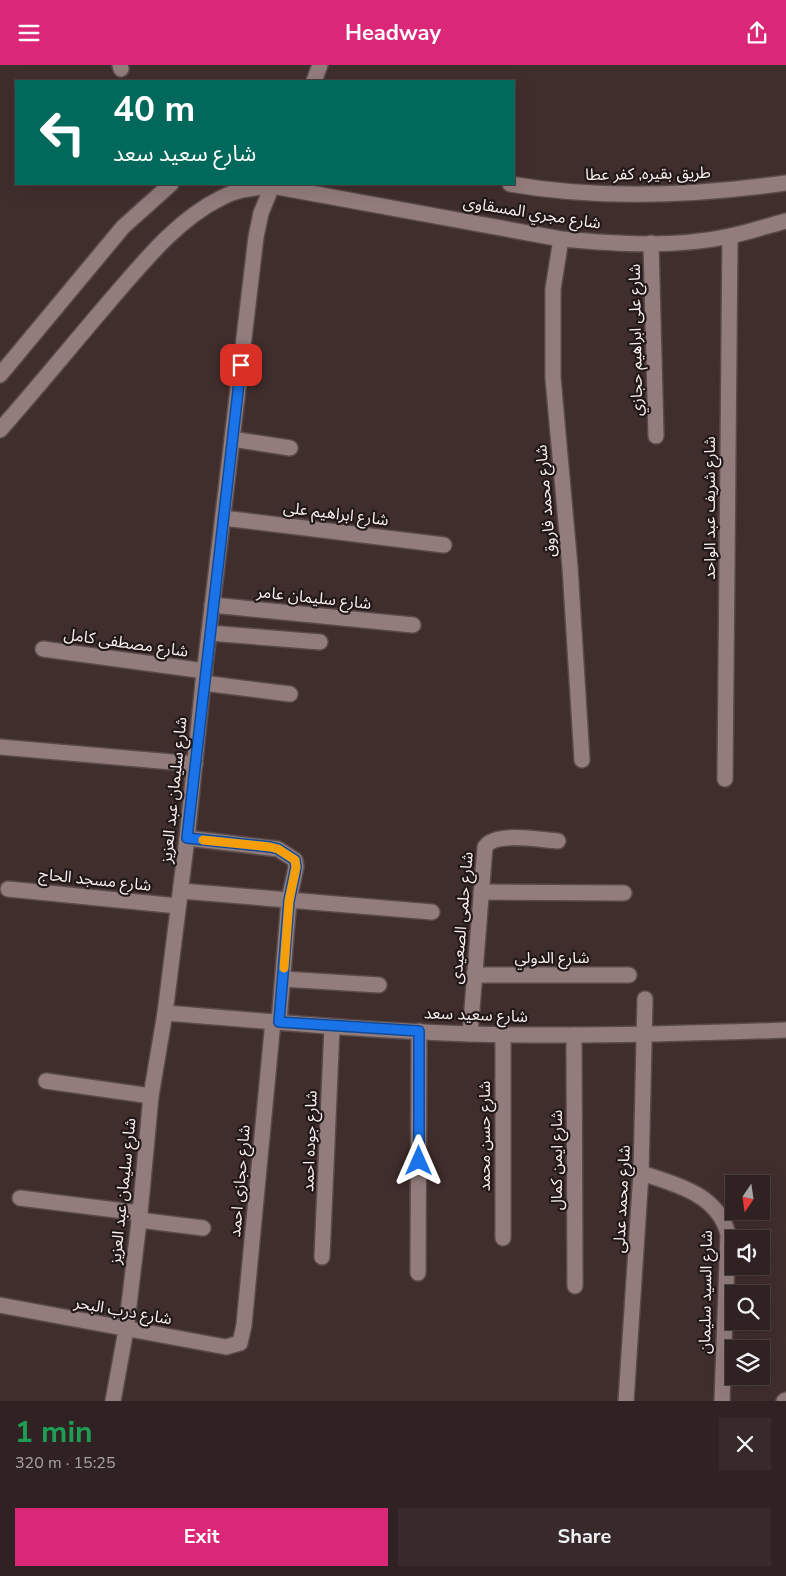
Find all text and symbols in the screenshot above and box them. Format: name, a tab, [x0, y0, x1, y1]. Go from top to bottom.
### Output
text: Headway	[345, 18, 441, 48]
icon: menu	[15, 19, 43, 47]
icon: share	[743, 19, 771, 47]
text: 40 m	[113, 86, 195, 133]
icon: left	[30, 100, 95, 165]
text: شارع سعيد سعد	[113, 139, 256, 169]
street label: طريق بقيره, كفر عطا	[585, 162, 711, 186]
street label: شارع مجري المسقاوى	[461, 191, 602, 236]
street label: شارع على ابراهيم حجازي	[624, 264, 649, 416]
pin	[220, 344, 262, 386]
icon: arrive	[227, 351, 255, 379]
street label: شارع شريف عبد الواحد	[699, 436, 722, 580]
street label: شارع محمد فاروق	[530, 444, 563, 558]
street label: شارع ابراهيم على	[282, 497, 390, 532]
street label: شارع سليمان عامر	[255, 581, 372, 616]
street label: شارع مصطفى كامل	[62, 623, 190, 664]
street label: شارع سليمان عبد العزيز	[155, 716, 194, 865]
street label: شارع حلمى الصعيدى	[445, 851, 480, 985]
street label: شارع مسجد الحاج	[37, 863, 152, 898]
street label: شارع الدولي	[515, 947, 589, 970]
street label: شارع سعيد سعد	[424, 1002, 528, 1029]
street label: شارع حسن محمد	[474, 1081, 497, 1191]
street label: شارع جوده احمد	[297, 1090, 324, 1192]
street label: شارع ايمن كمال	[546, 1110, 569, 1210]
street label: شارع سليمان عبد العزيز	[104, 1117, 143, 1266]
street label: شارع حجازى احمد	[224, 1124, 257, 1238]
position arrow	[392, 1134, 444, 1186]
street label: شارع محمد عدلى	[608, 1144, 637, 1254]
north arrow	[725, 1175, 770, 1220]
map controls	[725, 1175, 770, 1385]
street label: شارع السيد سليمان	[694, 1230, 719, 1354]
button: sound	[725, 1230, 770, 1275]
button: search	[725, 1285, 770, 1330]
street label: شارع درب البحر	[71, 1291, 174, 1331]
button: layers	[725, 1340, 770, 1385]
text: 1 min	[15, 1412, 93, 1453]
button: close	[719, 1418, 771, 1470]
text: 320 m · 15:25	[15, 1452, 116, 1474]
button: Exit	[15, 1508, 388, 1566]
button: Share	[398, 1508, 771, 1566]

